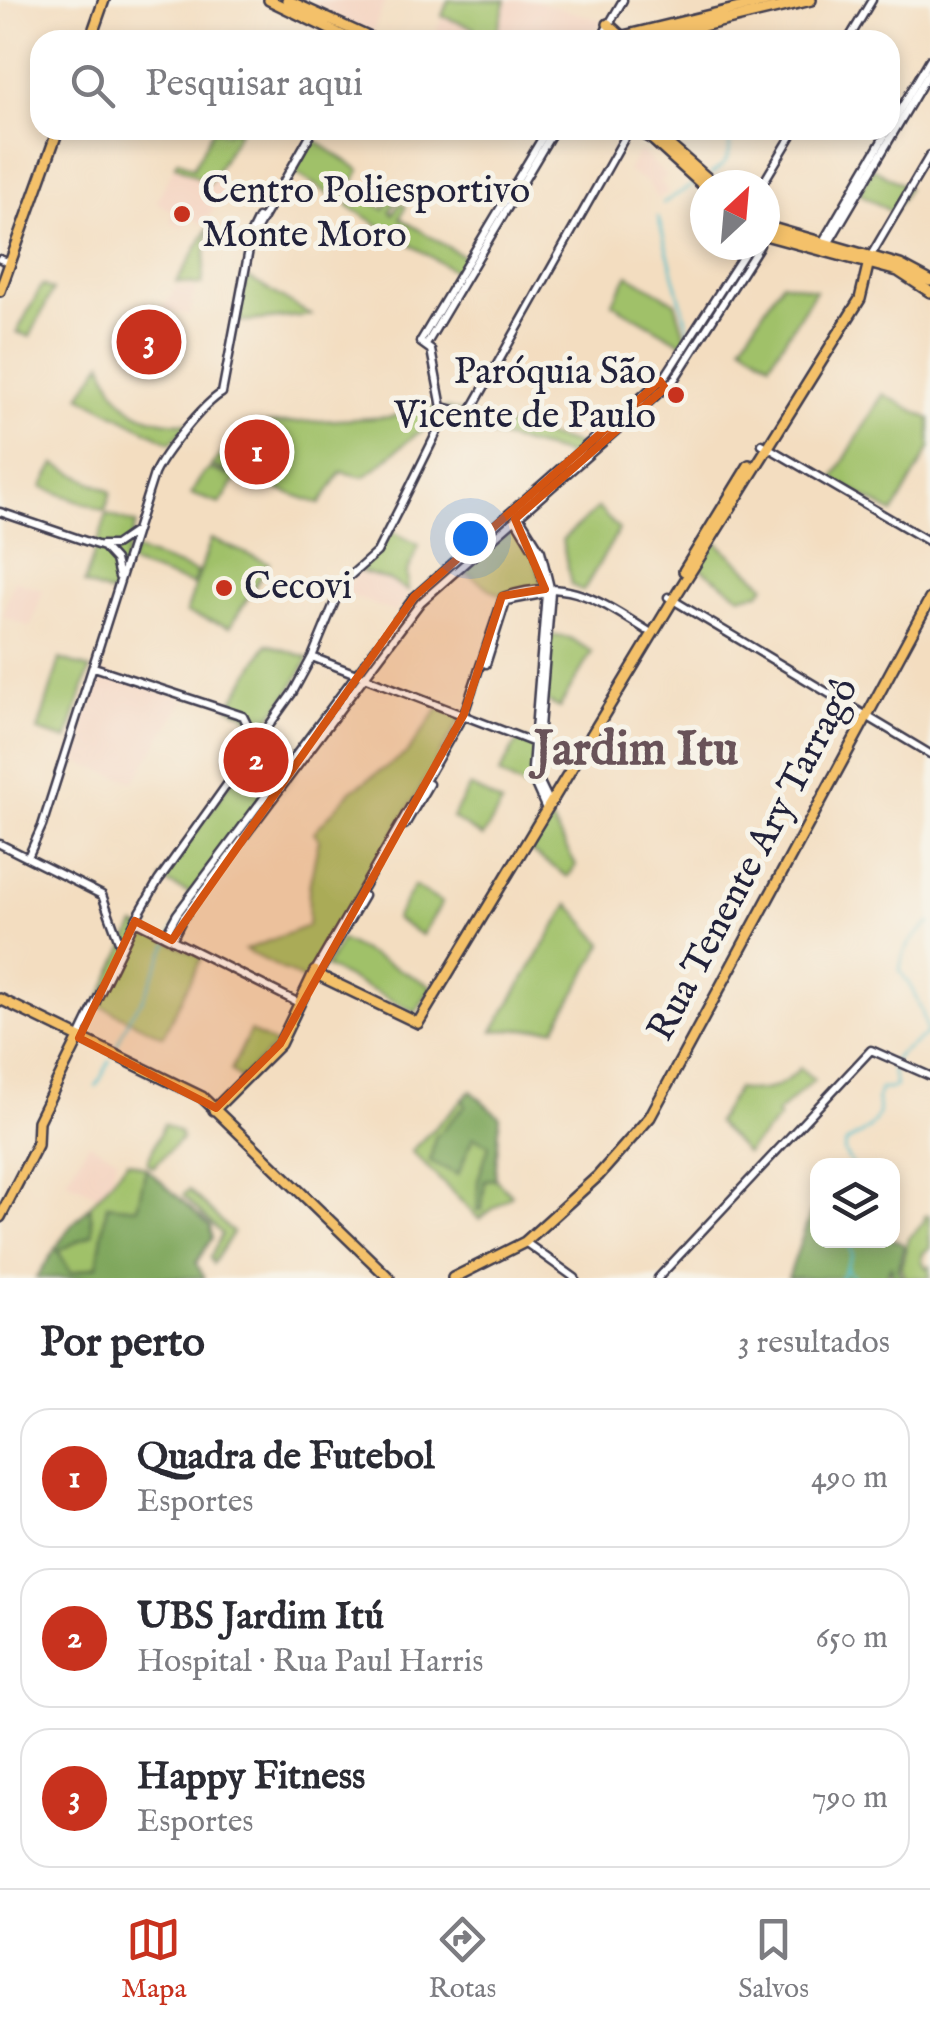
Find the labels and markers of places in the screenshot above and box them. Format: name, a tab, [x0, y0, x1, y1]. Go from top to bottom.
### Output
place label: Centro Poliesportivo Monte Moro	[202, 168, 530, 260]
marker: Centro Poliesportivo Monte Moro	[171, 203, 193, 225]
pin: 3	[116, 304, 182, 380]
place label: Paróquia São Vicente de Paulo	[393, 349, 656, 441]
marker: Paróquia São Vicente de Paulo	[665, 384, 687, 406]
pin: 1	[224, 414, 290, 490]
place label: Cecovi	[244, 564, 352, 612]
marker: Cecovi	[213, 577, 235, 599]
pin: 2	[224, 722, 288, 798]

